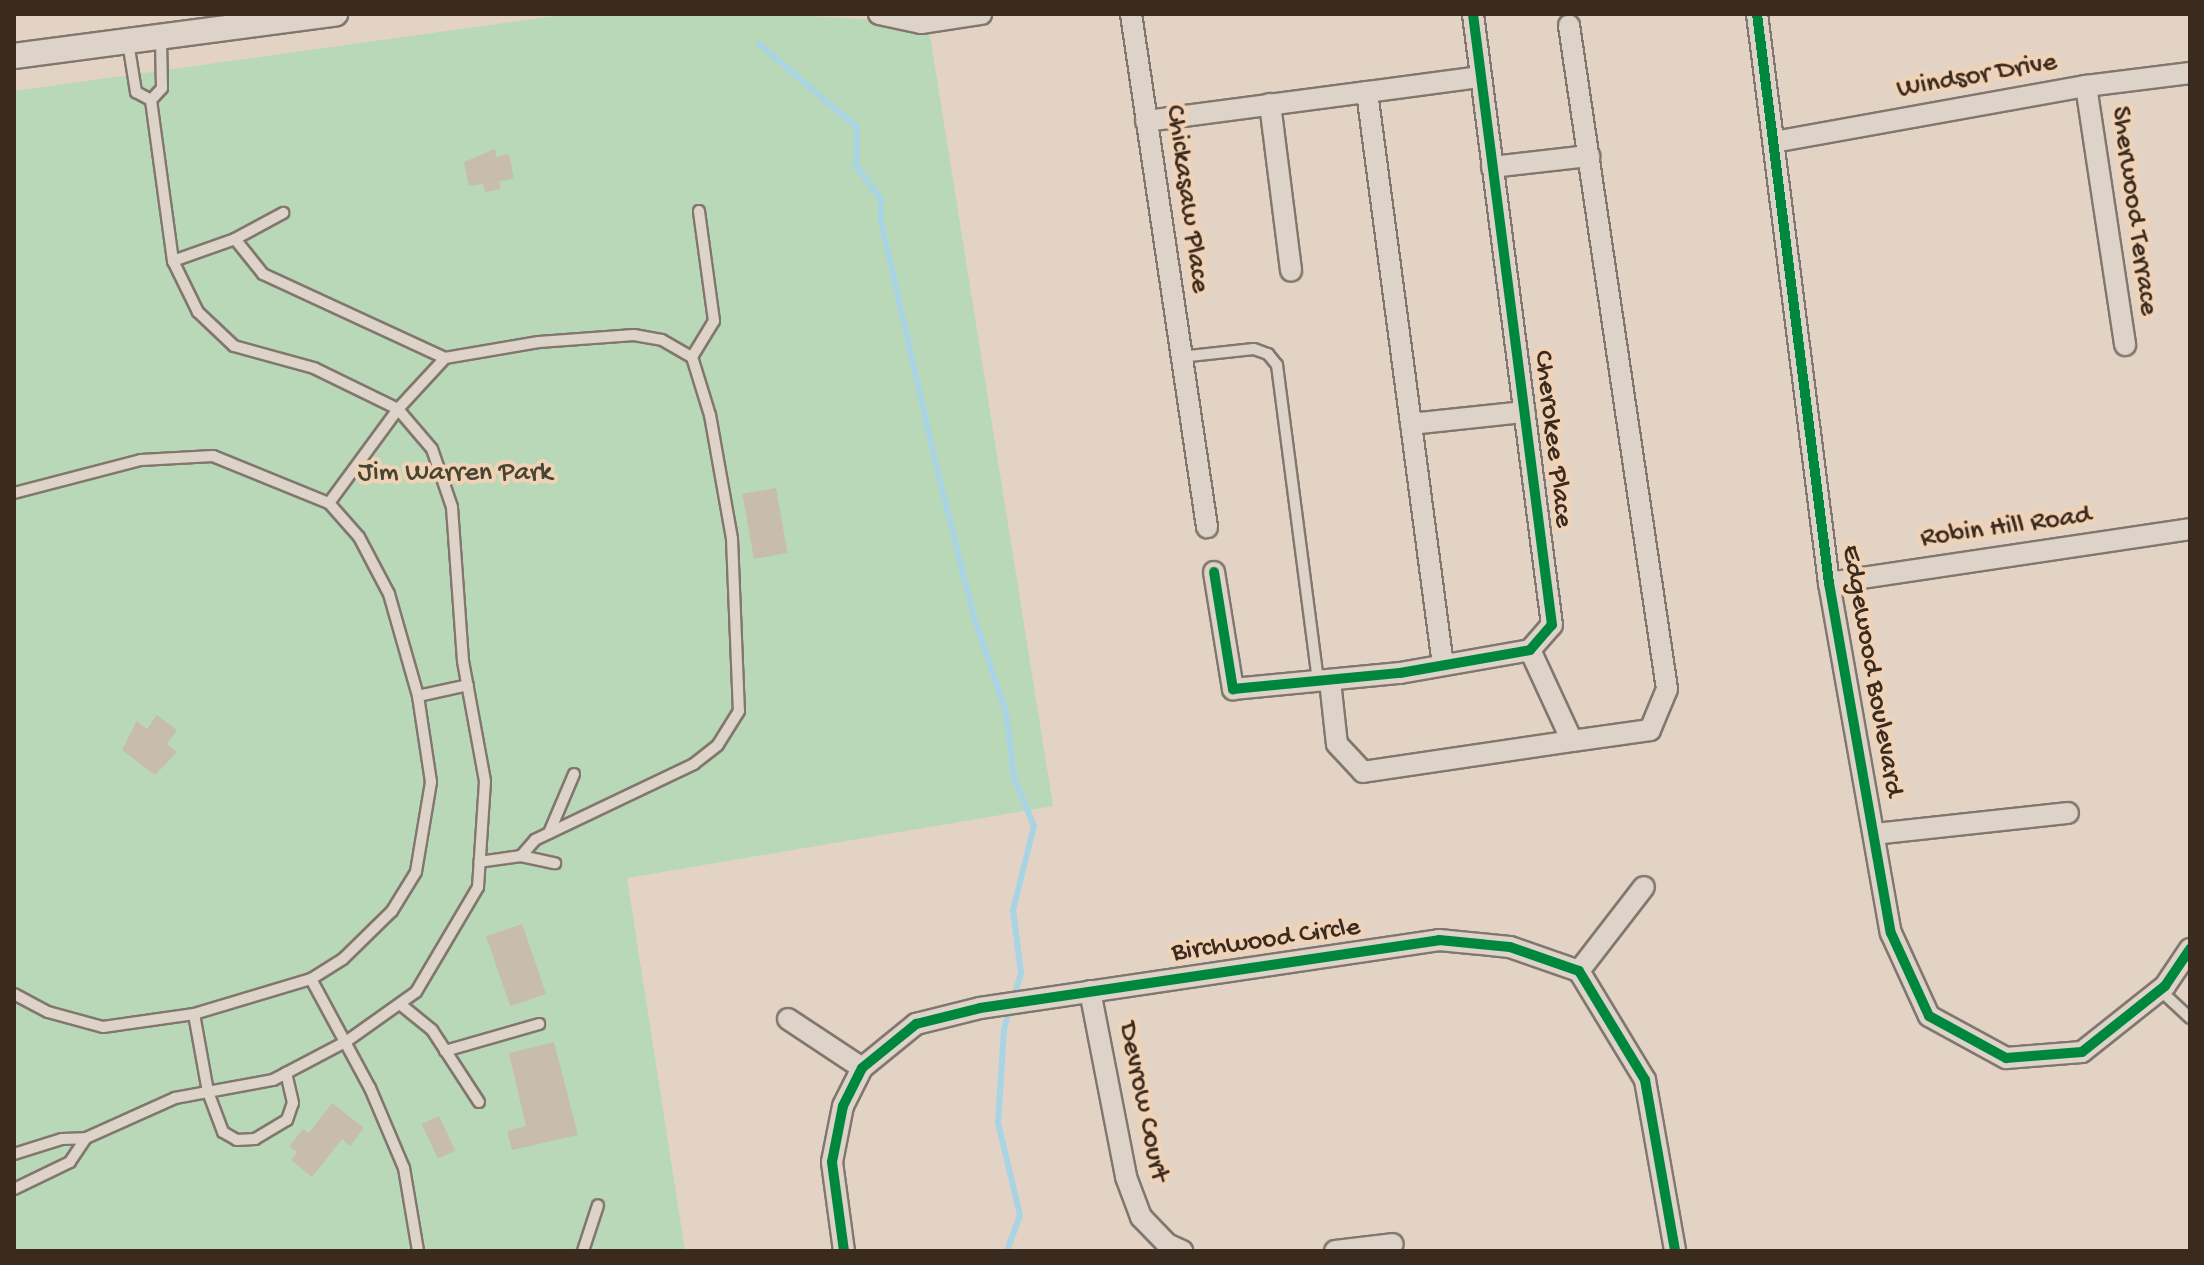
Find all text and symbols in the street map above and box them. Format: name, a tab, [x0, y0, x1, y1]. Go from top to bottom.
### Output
street label: Windsor Drive	[1894, 46, 2060, 108]
street label: Chickasaw Place	[1156, 103, 1216, 295]
street label: Sherwood Terrace	[2102, 104, 2164, 318]
street label: Cherokee Place	[1524, 348, 1580, 530]
park label: Jim Warren Park	[358, 457, 552, 491]
street label: Robin Hill Road	[1918, 499, 2094, 557]
street label: Edgewood Boulevard	[1832, 543, 1910, 799]
street label: Birchwood Circle	[1170, 911, 1362, 971]
street label: Devrow Court	[1109, 1019, 1175, 1185]

